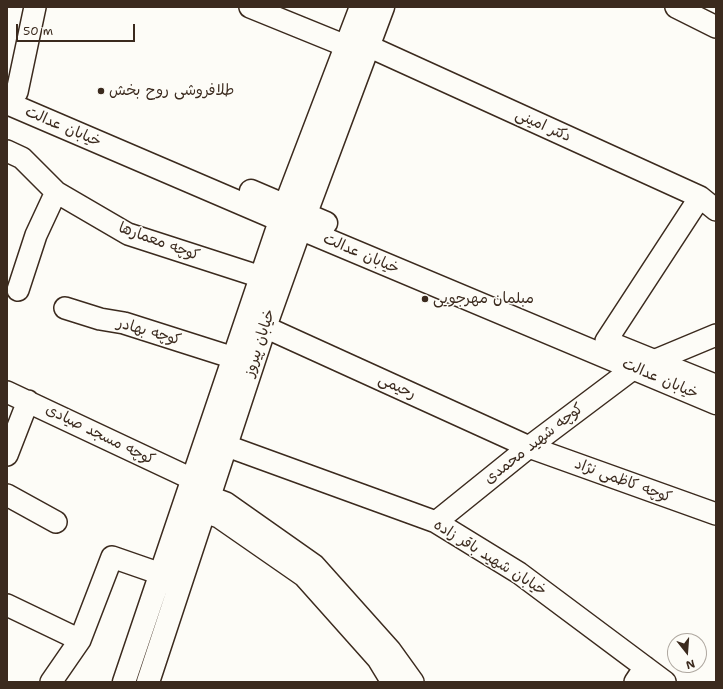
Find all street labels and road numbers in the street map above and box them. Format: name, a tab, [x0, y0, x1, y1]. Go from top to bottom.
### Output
street label: خیابان عدالت	[22, 103, 104, 151]
street label: دکتر امینی	[512, 106, 574, 146]
street label: کوچه معمارها	[116, 219, 202, 265]
street label: خیابان عدالت	[320, 230, 402, 278]
street label: خیابان پیروز	[241, 307, 279, 379]
street label: کوچه بهادر	[115, 314, 183, 350]
street label: خیابان عدالت	[619, 355, 701, 403]
street label: رحیمی	[375, 371, 419, 403]
street label: کوچه شهید محمدی	[481, 400, 587, 488]
street label: کوچه مسجد صیادی	[42, 401, 158, 469]
street label: کوچه کاظمی نژاد	[572, 455, 674, 507]
street label: خیابان شهید باقر زاده	[430, 516, 550, 600]

